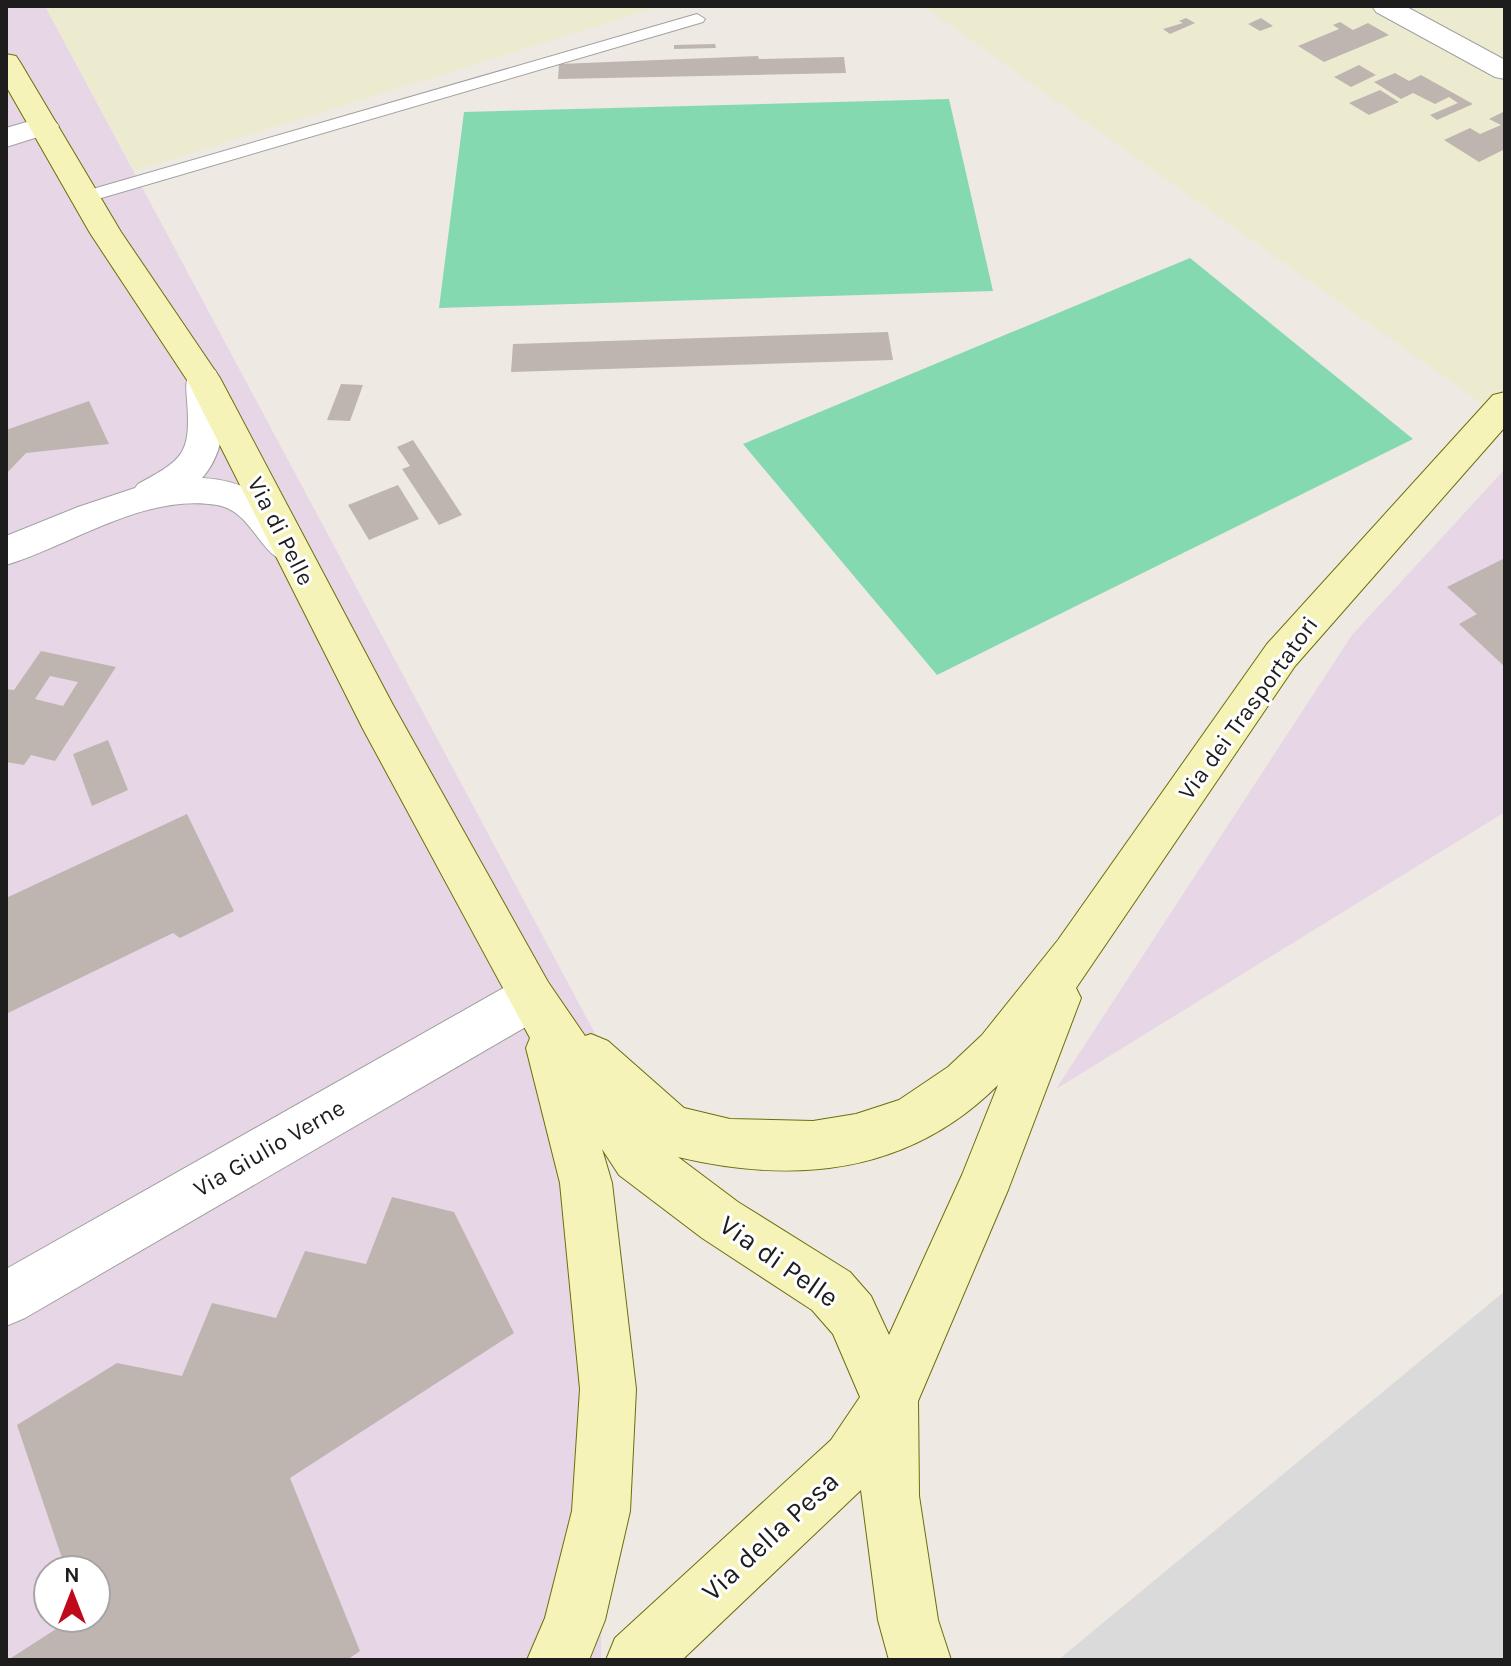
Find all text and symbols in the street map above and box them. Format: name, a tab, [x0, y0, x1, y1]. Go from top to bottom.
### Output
street label: Via di Pelle	[242, 472, 320, 590]
street label: Via dei Trasportatori	[1172, 611, 1324, 805]
street label: Via Giulio Verne	[188, 1093, 350, 1203]
street label: Via di Pelle	[713, 1208, 845, 1314]
street label: Via della Pesa	[695, 1464, 845, 1608]
north arrow	[32, 1554, 112, 1634]
text: N	[64, 1562, 80, 1588]

